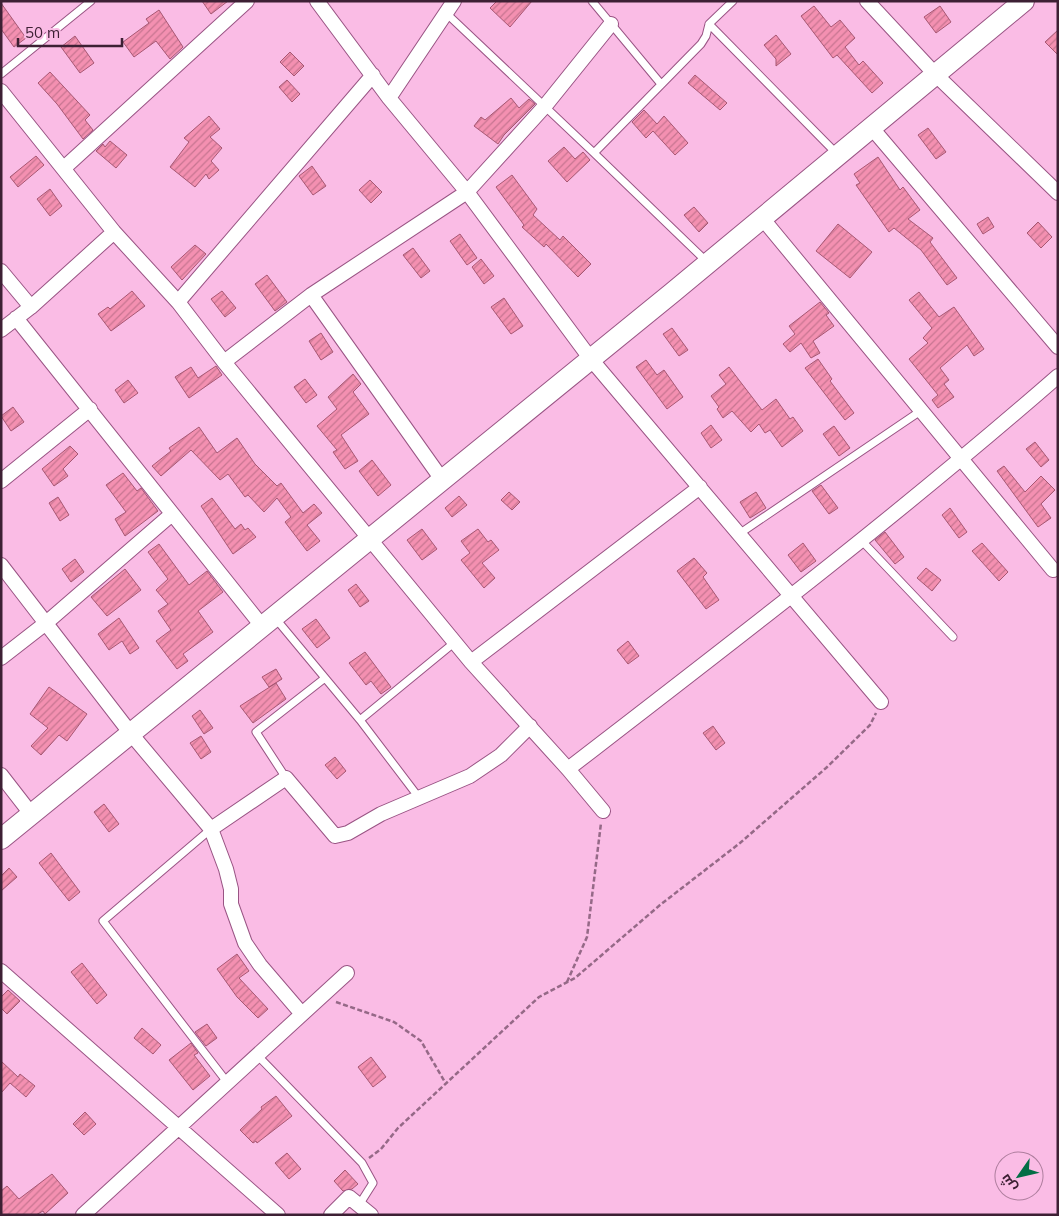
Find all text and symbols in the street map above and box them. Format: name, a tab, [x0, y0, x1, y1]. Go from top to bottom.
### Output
scale bar	[18, 15, 121, 47]
text: 50 m	[25, 23, 60, 42]
north arrow	[994, 1151, 1044, 1201]
text: ش	[996, 1171, 1021, 1196]

